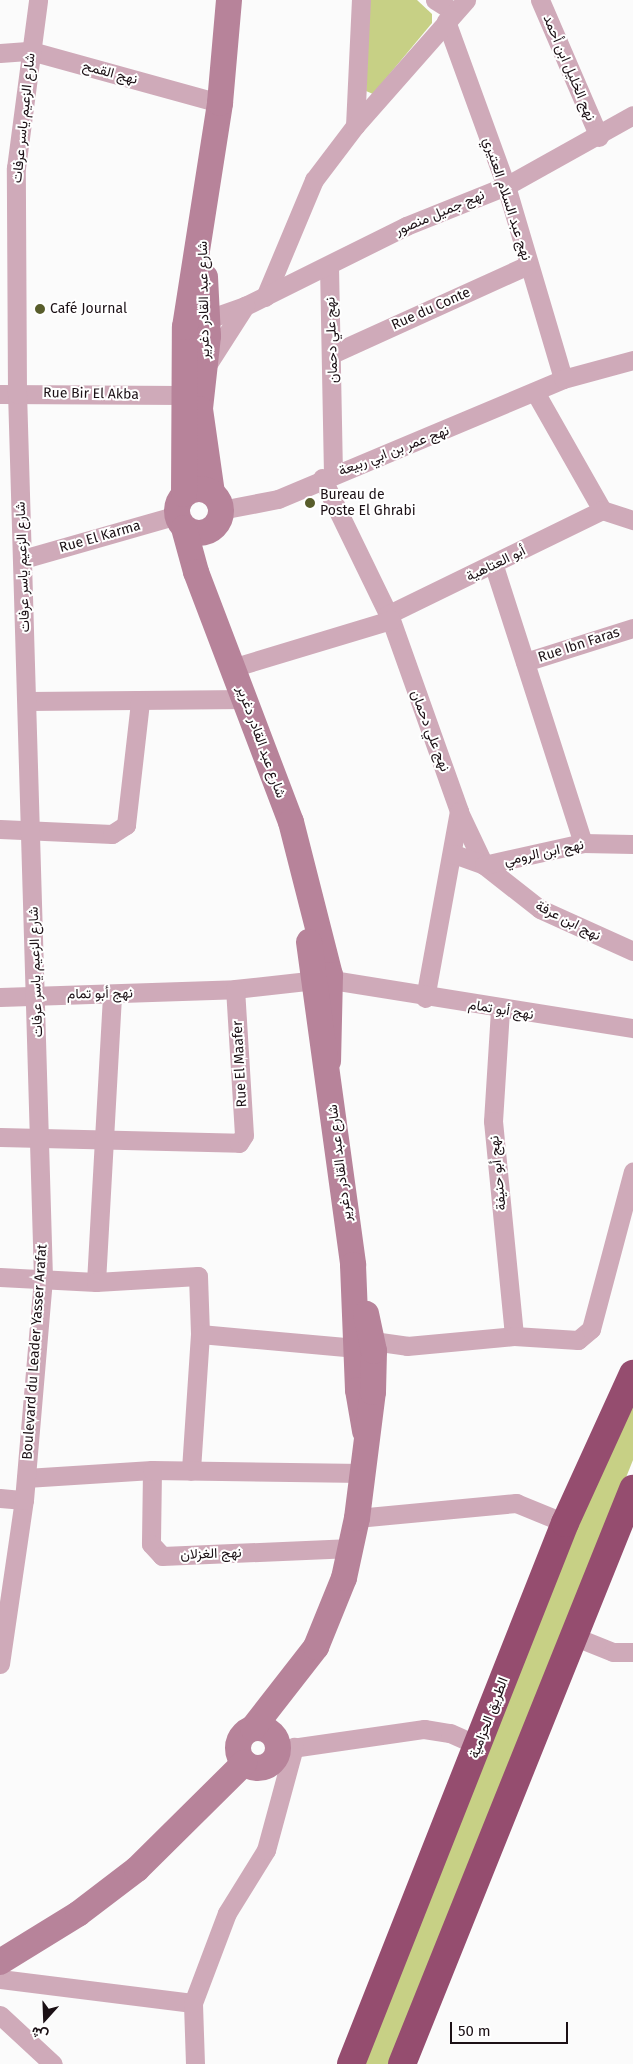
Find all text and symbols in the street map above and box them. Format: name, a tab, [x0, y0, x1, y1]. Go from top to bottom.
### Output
street label: نهج الخليل ابن أحمد	[539, 12, 599, 124]
street label: شارع الزعيم ياسر عرفات	[9, 52, 39, 184]
street label: نهج القمح	[81, 58, 139, 88]
street label: نهج عبد السلام العتيري	[479, 135, 535, 263]
street label: نهج جميل منصور	[393, 187, 487, 239]
street label: شارع عبد القادر دغرير	[195, 241, 213, 359]
street label: Rue du Conte	[389, 284, 473, 334]
street label: نهج علي دحمان	[322, 297, 342, 383]
place label: Café Journal	[50, 301, 127, 317]
marker: Café Journal	[34, 303, 46, 315]
street label: Rue Bir El Akba	[43, 385, 139, 403]
street label: نهج عمر بن ابي ربيعة	[336, 422, 452, 480]
place label: Bureau de Poste El Ghrabi	[320, 487, 416, 520]
marker: Bureau de Poste El Ghrabi	[304, 497, 316, 509]
street label: شارع الزعيم ياسر عرفات	[12, 501, 34, 633]
street label: Rue El Karma	[57, 517, 143, 557]
street label: أبو العتاهية	[464, 542, 528, 586]
street label: Rue Ibn Faras	[536, 624, 622, 666]
street label: شارع عبد القادر دغرير	[233, 684, 289, 800]
street label: نهج علي دحمان	[407, 688, 453, 774]
street label: نهج ابن الرومي	[503, 836, 585, 870]
street label: نهج ابن عرفة	[533, 897, 603, 945]
street label: شارع الزعيم ياسر عرفات	[25, 906, 47, 1038]
street label: نهج أبو تمام	[67, 985, 133, 1003]
street label: نهج أبو تمام	[467, 997, 535, 1023]
street label: Rue El Maafer	[229, 1020, 251, 1108]
street label: شارع عبد القادر دغرير	[324, 1103, 356, 1223]
street label: نهج أبو حنيفة	[486, 1135, 510, 1211]
street label: Boulevard du Leader Yasser Arafat	[19, 1244, 51, 1460]
street label: نهج الغزلان	[180, 1545, 242, 1563]
street label: الطريق الحزامية	[466, 1675, 512, 1761]
north arrow	[20, 1994, 70, 2044]
scale bar	[453, 2012, 570, 2044]
text: 50 m	[458, 2022, 491, 2040]
text: ش	[29, 2023, 51, 2044]

